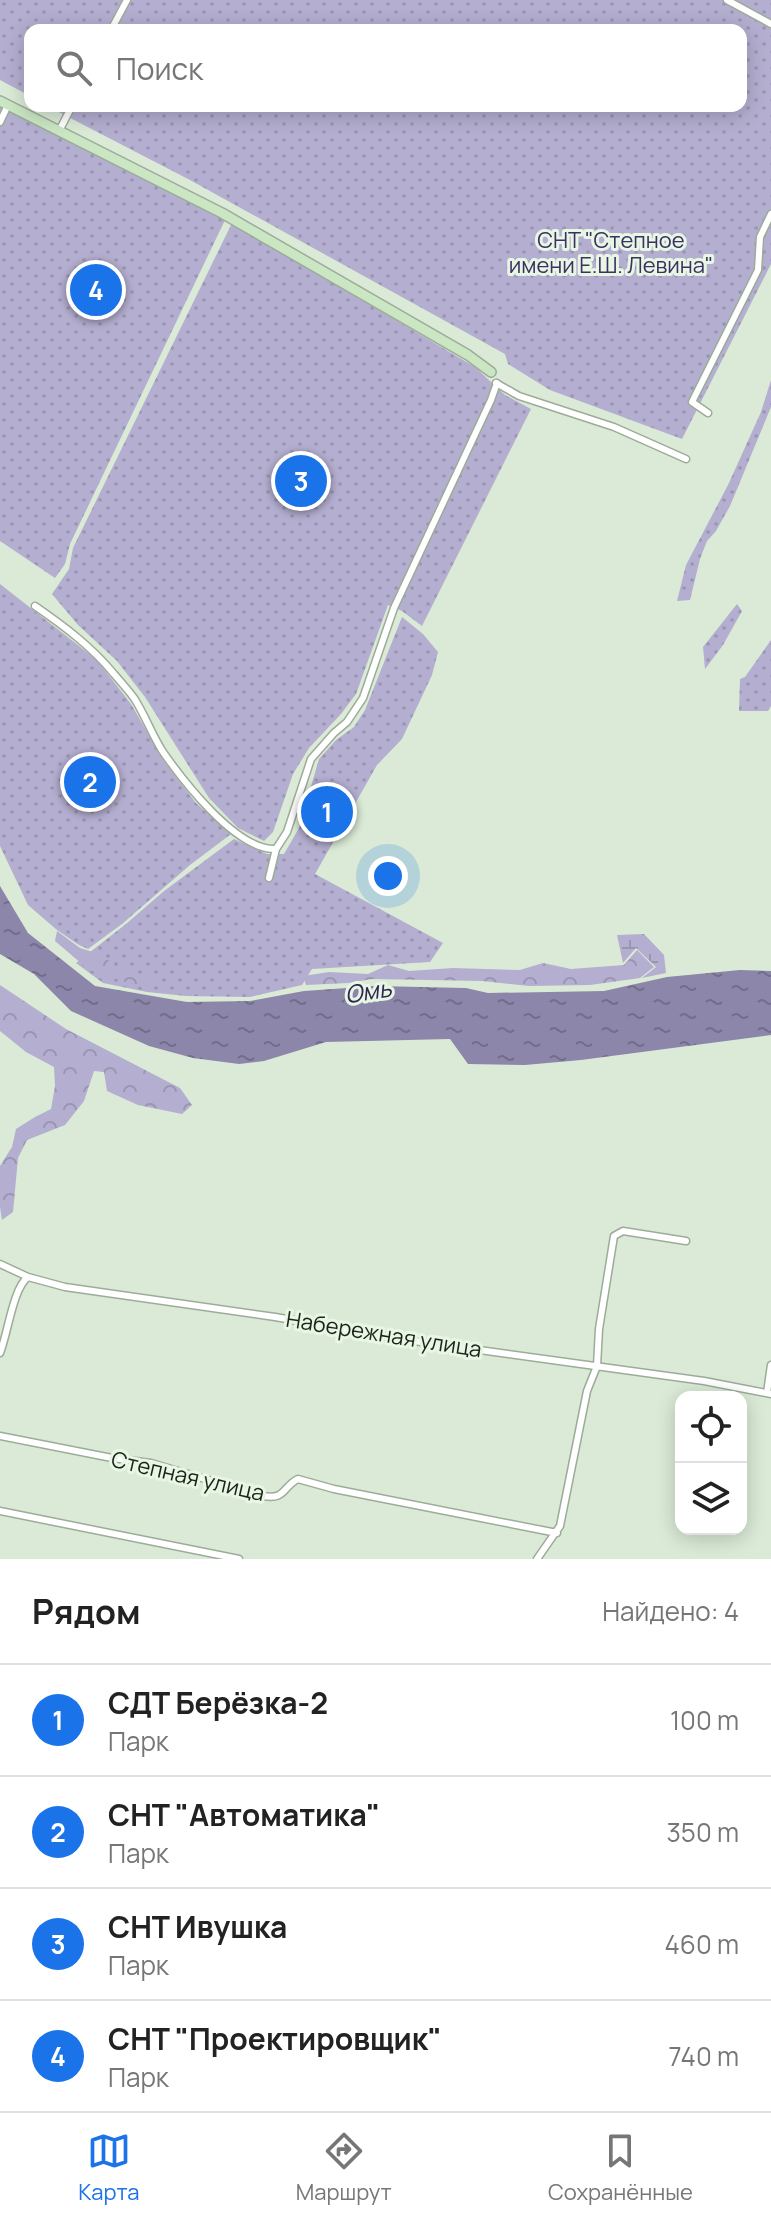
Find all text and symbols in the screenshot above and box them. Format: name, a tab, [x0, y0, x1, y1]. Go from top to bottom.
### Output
search box	[24, 24, 747, 112]
icon: search	[52, 46, 96, 90]
text: Поиск	[116, 48, 203, 89]
park label: СНТ "Степное имени Е.Ш. Левина"	[509, 225, 713, 280]
pin: 4	[70, 260, 122, 320]
pin: 3	[275, 451, 327, 511]
pin: 2	[64, 752, 116, 812]
pin: 1	[301, 782, 353, 842]
your location	[368, 856, 408, 896]
water label: Омь	[342, 970, 395, 1010]
street label: Набережная улица	[284, 1304, 484, 1364]
map controls	[675, 1391, 747, 1535]
button: locate	[675, 1391, 747, 1463]
street label: Степная улица	[109, 1444, 267, 1508]
button: layers	[675, 1463, 747, 1535]
text: Рядом	[32, 1588, 141, 1634]
text: Найдено: 4	[602, 1593, 739, 1629]
text: СДТ Берёзка-2	[108, 1682, 328, 1723]
text: 1	[52, 1702, 64, 1738]
text: 100 m	[670, 1702, 739, 1738]
text: Парк	[108, 1723, 169, 1759]
text: СНТ "Автоматика"	[108, 1794, 380, 1835]
text: 2	[50, 1814, 66, 1850]
text: 350 m	[666, 1814, 739, 1850]
text: Парк	[108, 1835, 169, 1871]
text: СНТ Ивушка	[108, 1906, 287, 1947]
text: 3	[50, 1926, 66, 1962]
text: 460 m	[664, 1926, 739, 1962]
text: Парк	[108, 1947, 169, 1983]
text: СНТ "Проектировщик"	[108, 2018, 442, 2059]
text: 4	[50, 2038, 66, 2074]
text: 740 m	[669, 2038, 739, 2074]
text: Парк	[108, 2059, 169, 2095]
tab: Карта	[78, 2129, 139, 2207]
tab: Маршрут	[296, 2129, 392, 2207]
tab: Сохранённые	[548, 2129, 693, 2207]

